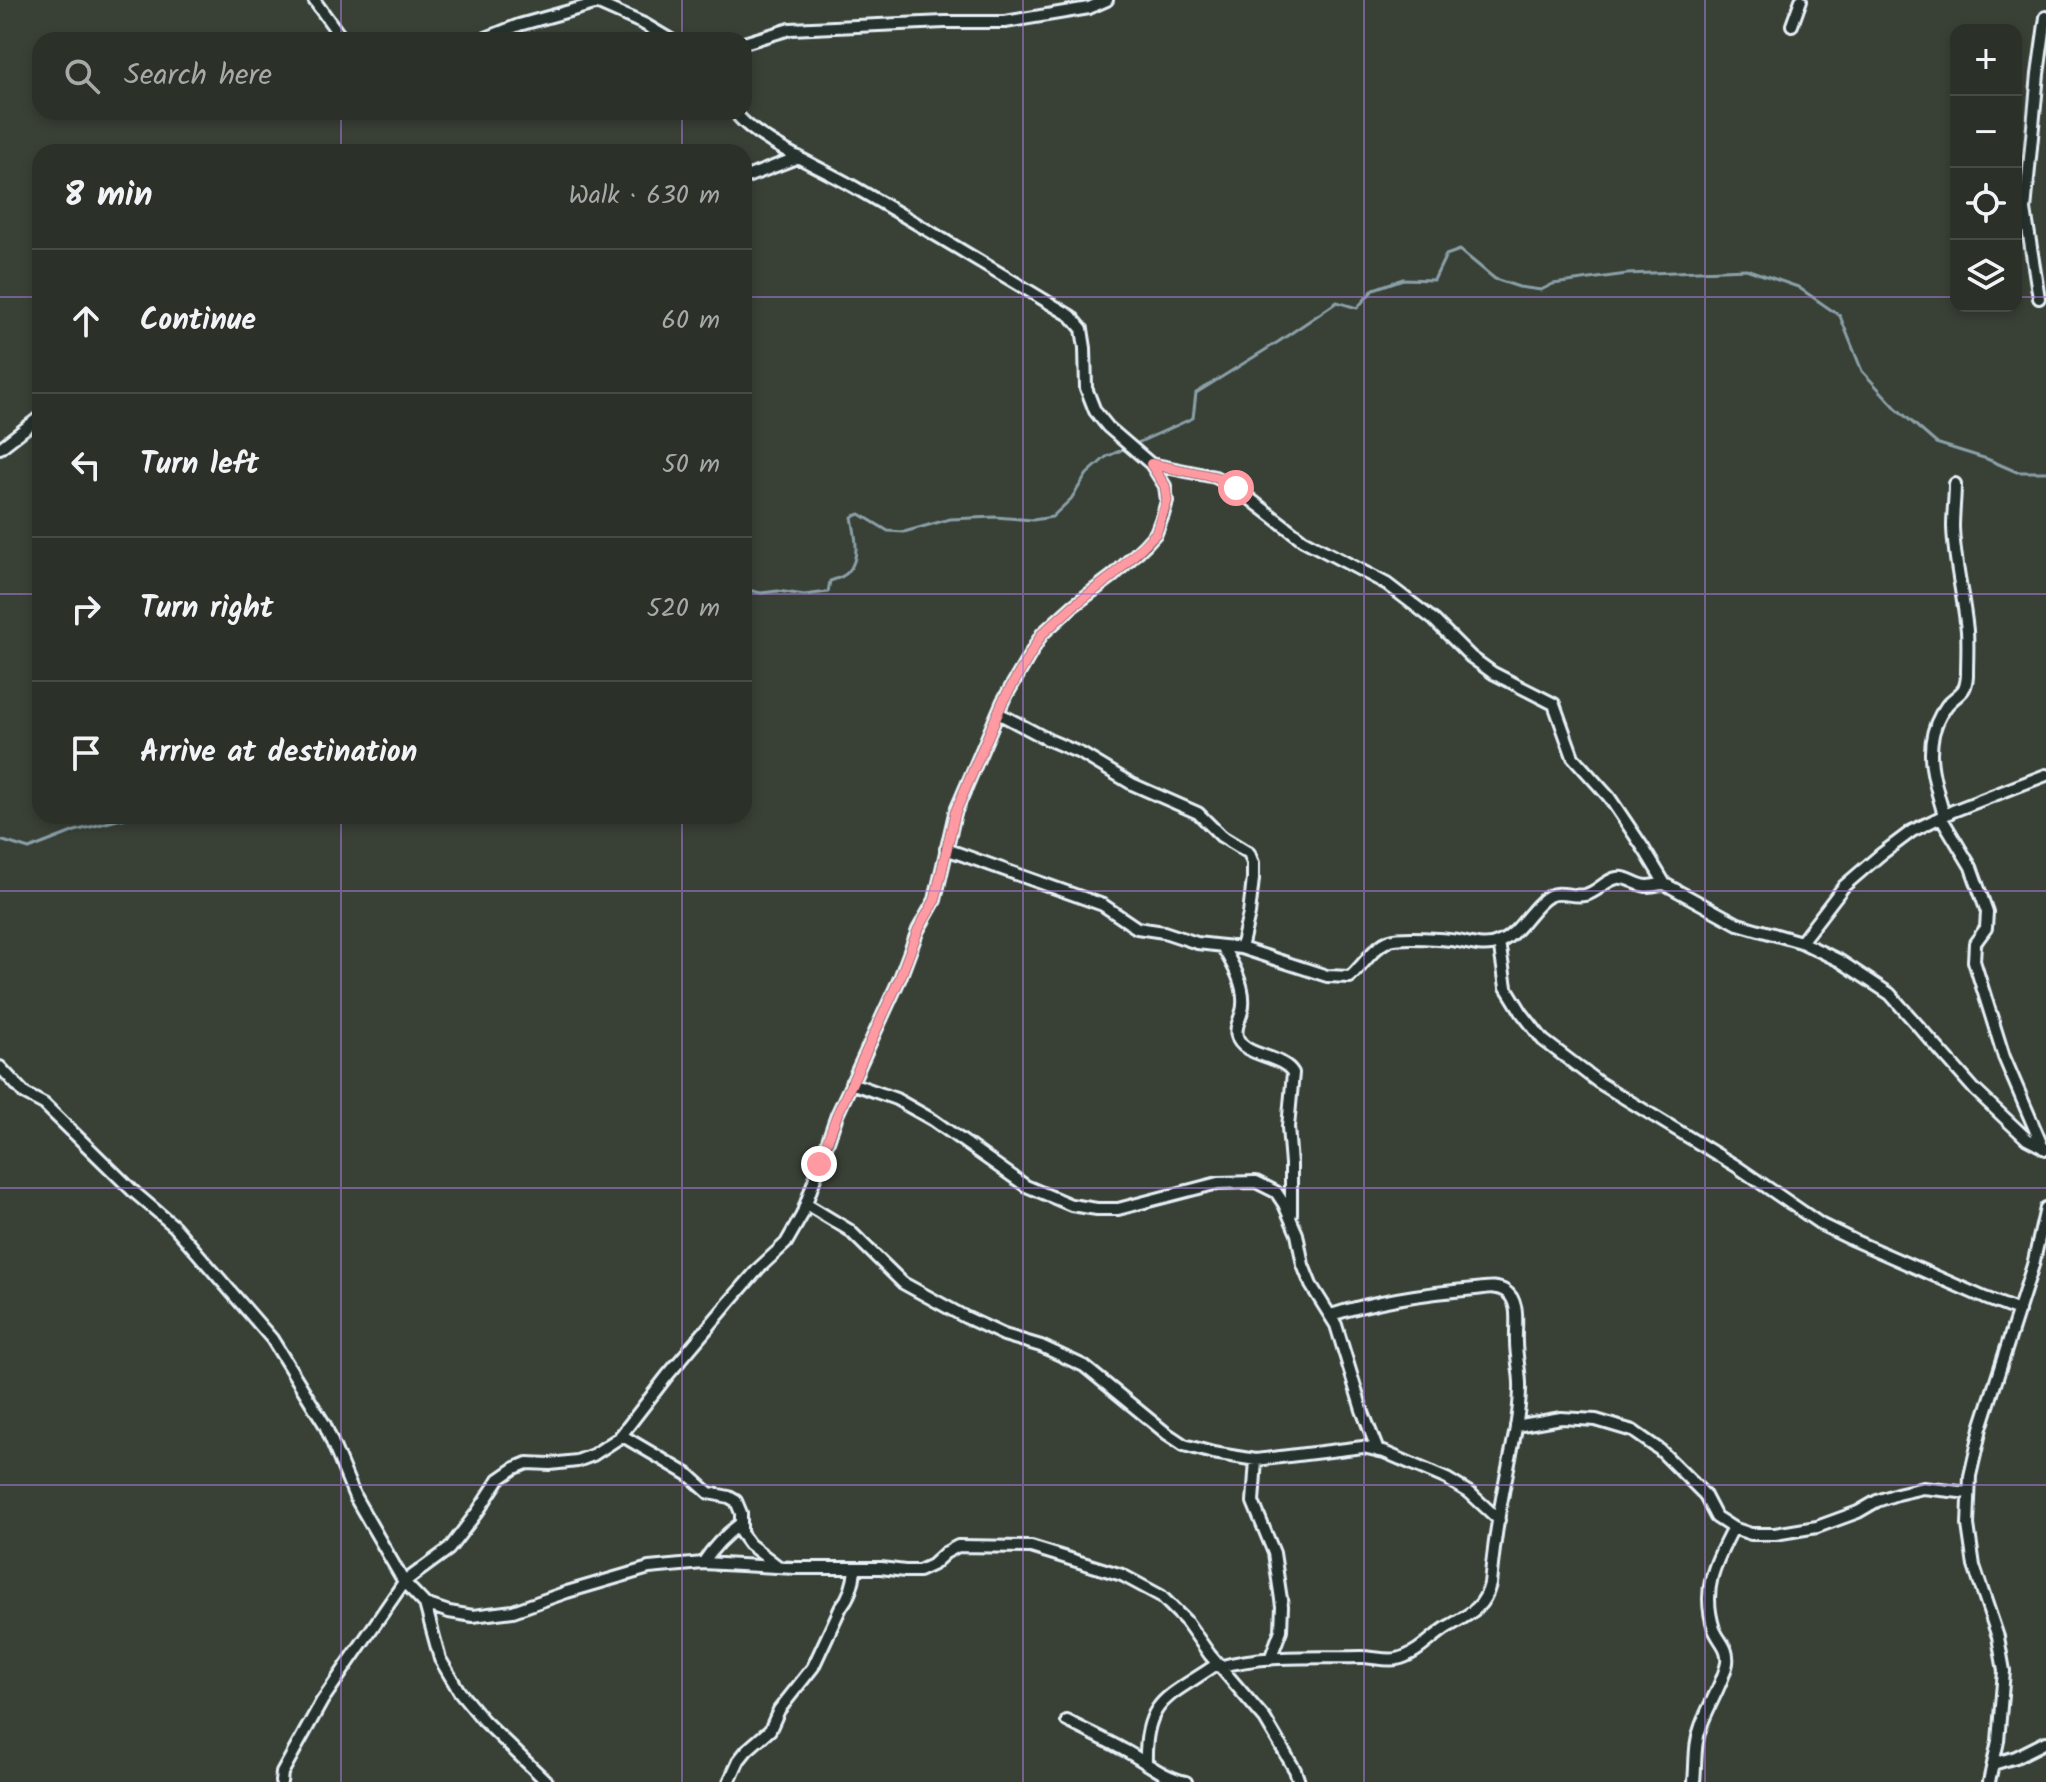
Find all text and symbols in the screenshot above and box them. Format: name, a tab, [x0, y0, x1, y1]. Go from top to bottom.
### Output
map controls	[1950, 24, 2022, 312]
button: +	[1950, 24, 2022, 96]
search box	[32, 32, 752, 120]
text: Search here	[124, 52, 272, 100]
icon: search	[60, 54, 104, 98]
button: −	[1950, 96, 2022, 168]
button: locate	[1950, 168, 2022, 240]
text: 8 min	[64, 169, 153, 223]
text: Walk · 630 m	[568, 175, 720, 217]
button: layers	[1950, 240, 2022, 312]
text: Continue	[140, 297, 256, 345]
icon: ahead	[64, 299, 108, 343]
text: 60 m	[661, 300, 720, 342]
text: Turn left	[140, 441, 259, 489]
icon: left	[64, 443, 108, 487]
text: 50 m	[662, 444, 720, 486]
route start	[1218, 470, 1254, 506]
text: Turn right	[140, 585, 273, 633]
icon: right	[64, 587, 108, 631]
text: 520 m	[647, 588, 720, 630]
text: Arrive at destination	[140, 729, 417, 777]
icon: arrive	[64, 731, 108, 775]
route end	[801, 1146, 837, 1182]

